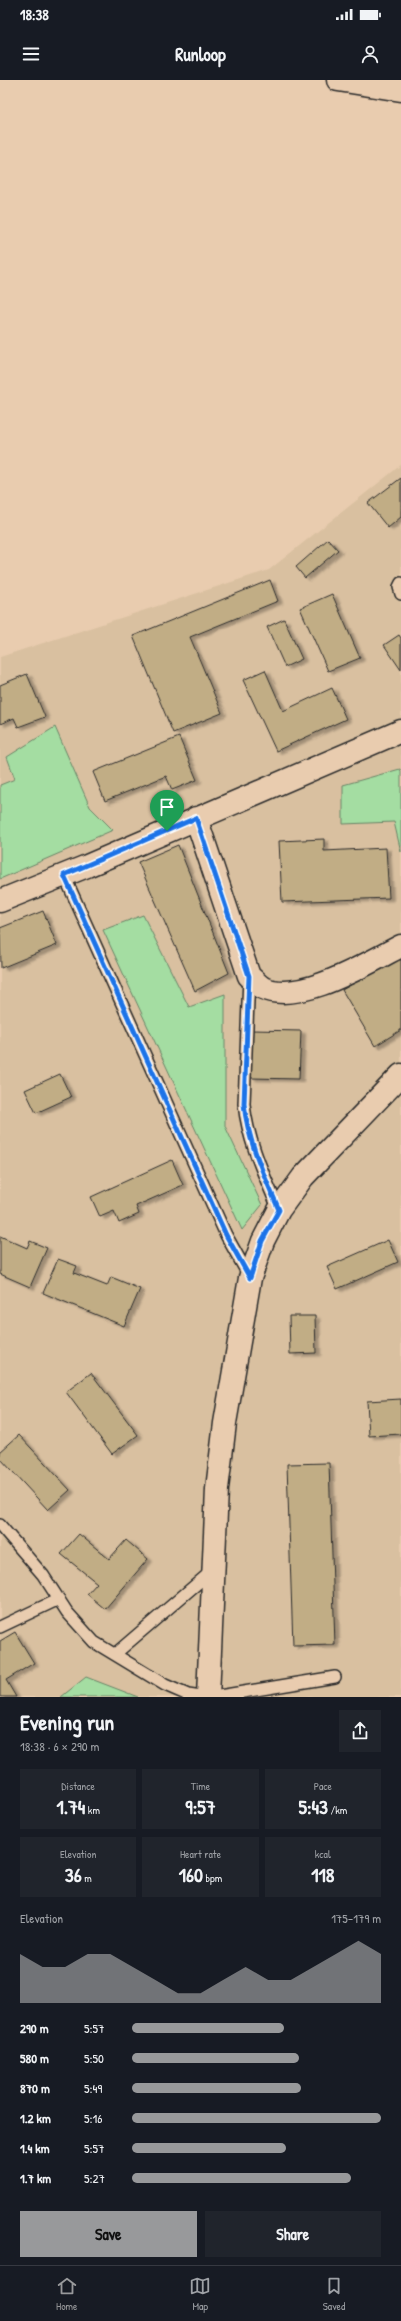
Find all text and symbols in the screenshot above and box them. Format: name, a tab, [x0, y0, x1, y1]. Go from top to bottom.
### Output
text: 18:38	[20, 4, 49, 25]
text: Runloop	[175, 42, 226, 67]
icon: menu	[20, 43, 42, 65]
icon: person	[359, 43, 381, 65]
pin	[150, 790, 184, 831]
icon: arrive	[156, 796, 178, 818]
text: Evening run	[20, 1707, 114, 1737]
button: share	[339, 1710, 381, 1752]
text: 18:38 · 6 × 290 m	[20, 1737, 99, 1755]
text: Distance	[61, 1779, 95, 1793]
text: Time	[191, 1779, 210, 1793]
text: Pace	[314, 1779, 332, 1793]
text: 1.74	[56, 1793, 85, 1820]
text: 9:57	[185, 1793, 216, 1820]
text: 5:43	[298, 1793, 328, 1820]
text: km	[85, 1803, 100, 1817]
text: /km	[328, 1803, 347, 1817]
text: Elevation	[60, 1847, 96, 1861]
text: Heart rate	[180, 1847, 221, 1861]
text: kcal	[315, 1847, 331, 1861]
text: 36	[65, 1861, 82, 1888]
text: 160	[179, 1861, 203, 1888]
text: 118	[311, 1861, 334, 1888]
text: m	[82, 1871, 92, 1885]
text: bpm	[203, 1871, 222, 1885]
text: Elevation	[20, 1909, 63, 1927]
text: 175–179 m	[331, 1909, 381, 1927]
text: 290 m	[20, 2019, 49, 2037]
text: 5:57	[84, 2019, 104, 2037]
text: 580 m	[20, 2049, 49, 2067]
text: 5:50	[84, 2049, 104, 2067]
text: 870 m	[20, 2079, 50, 2097]
text: 5:49	[84, 2079, 102, 2097]
text: 1.2 km	[20, 2109, 51, 2127]
text: 5:16	[84, 2109, 102, 2127]
text: 1.4 km	[20, 2139, 50, 2157]
text: 5:57	[84, 2139, 104, 2157]
text: 1.7 km	[20, 2169, 51, 2187]
text: 5:27	[84, 2169, 105, 2187]
button: Save	[20, 2211, 197, 2257]
button: Share	[205, 2211, 381, 2257]
tab: Home	[56, 2275, 78, 2313]
tab: Map	[189, 2275, 211, 2313]
tab: Saved	[323, 2275, 345, 2313]

